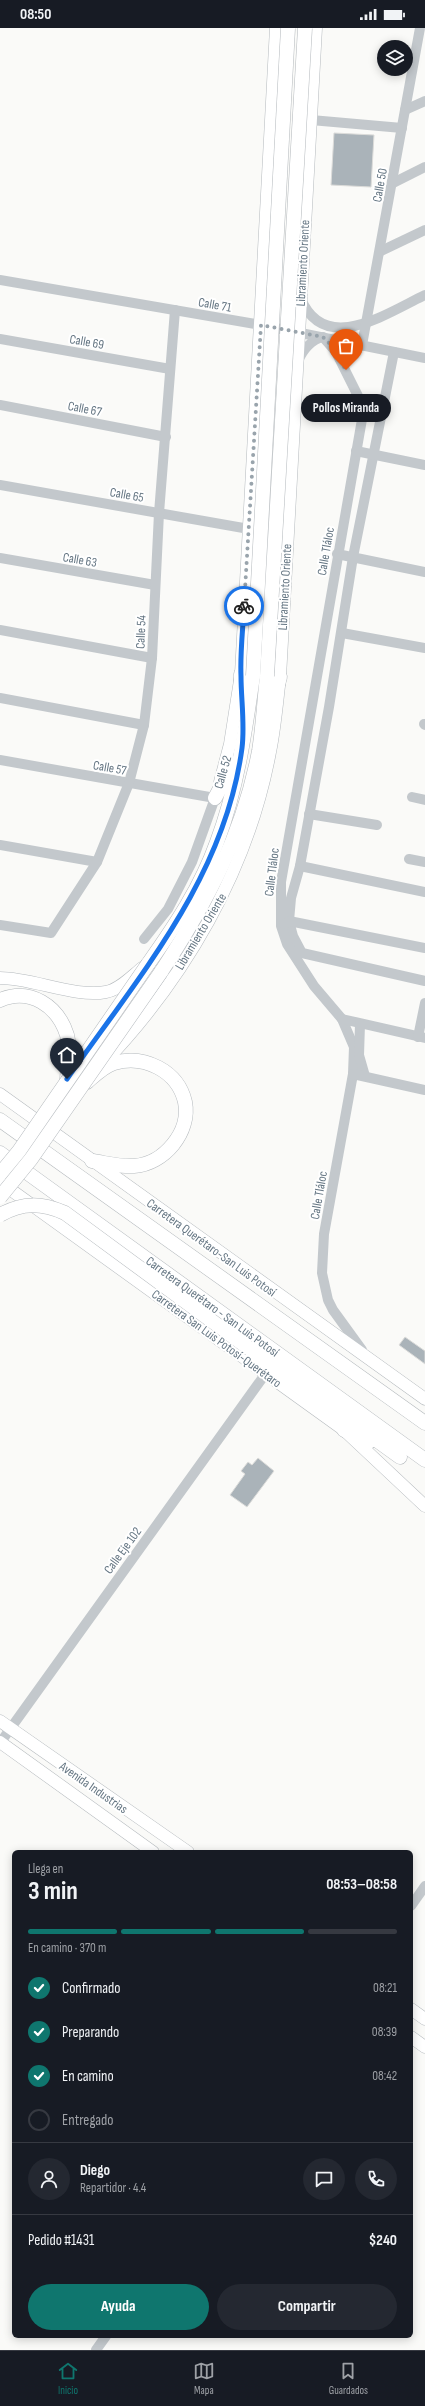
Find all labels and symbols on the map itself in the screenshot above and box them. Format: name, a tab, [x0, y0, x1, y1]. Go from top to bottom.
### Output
street label: Calle 50	[369, 167, 391, 203]
street label: Libramiento Oriente	[293, 219, 313, 307]
street label: Calle 71	[197, 294, 233, 316]
pin	[329, 329, 363, 370]
street label: Calle 69	[68, 331, 105, 353]
callout: Pollos Miranda	[301, 394, 391, 422]
street label: Calle 67	[67, 398, 104, 420]
street label: Calle 65	[109, 484, 145, 506]
street label: Calle Tláloc	[314, 526, 338, 577]
street label: Libramiento Oriente	[275, 543, 295, 631]
street label: Calle 63	[62, 549, 98, 571]
courier	[224, 586, 264, 626]
street label: Calle 54	[132, 614, 150, 649]
street label: Calle 52	[211, 754, 235, 791]
street label: Calle 57	[92, 757, 129, 779]
street label: Calle Tláloc	[261, 847, 283, 897]
street label: Libramiento Oriente	[172, 890, 230, 973]
pin	[50, 1038, 84, 1079]
street label: Calle Tláloc	[307, 1170, 331, 1221]
street label: Carretera Querétaro-San Luis Potosí	[143, 1195, 280, 1301]
street label: Carretera Querétaro - San Luis Potosí	[143, 1253, 283, 1361]
street label: Carretera San Luis Potosí-Querétaro	[148, 1286, 284, 1391]
street label: Calle Eje 102	[100, 1524, 145, 1577]
street label: Avenida Industrias	[55, 1758, 131, 1817]

